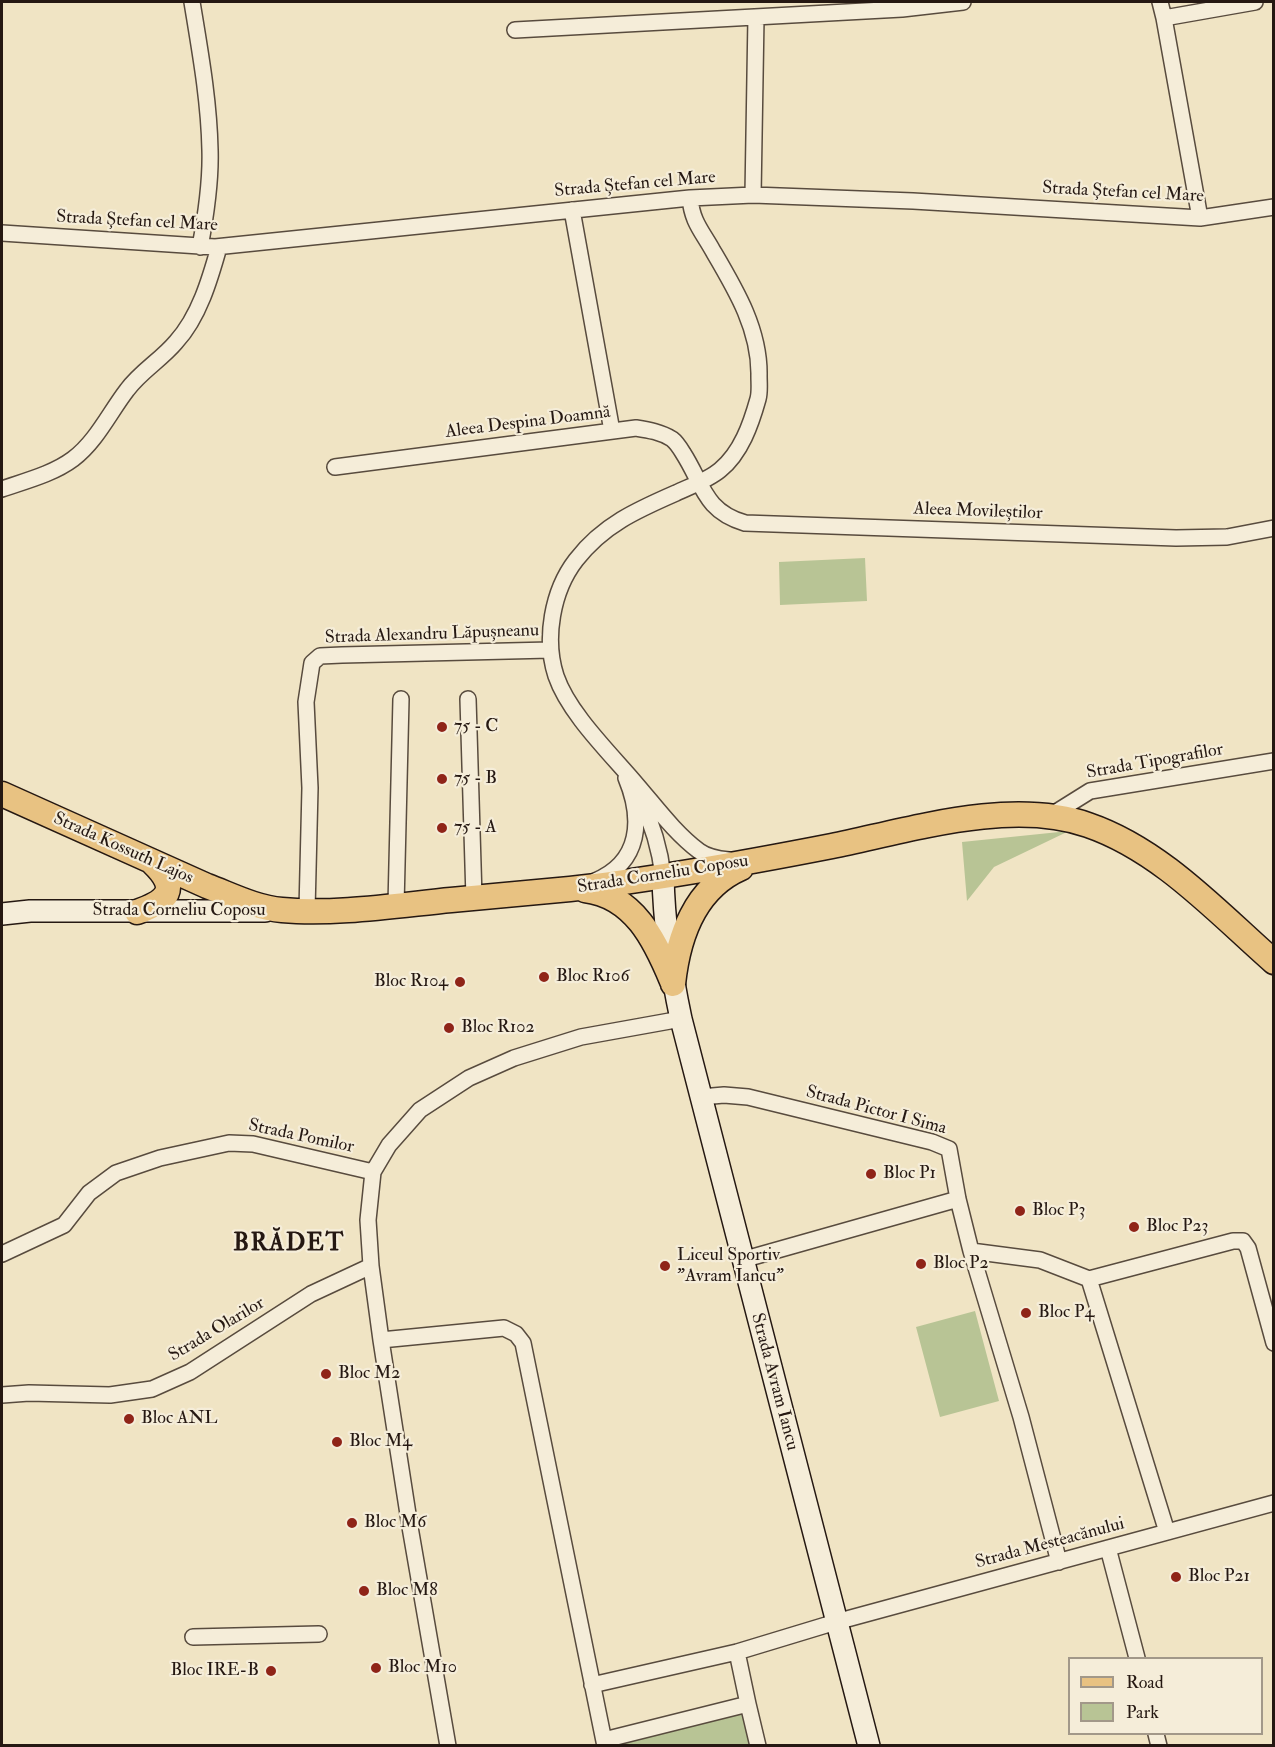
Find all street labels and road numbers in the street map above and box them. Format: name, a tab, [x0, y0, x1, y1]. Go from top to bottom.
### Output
street label: Strada Ștefan cel Mare	[553, 167, 717, 203]
street label: Strada Ștefan cel Mare	[1042, 178, 1204, 208]
street label: Strada Ștefan cel Mare	[56, 207, 218, 237]
street label: Aleea Despina Doamnă	[444, 402, 612, 444]
street label: Aleea Movileștilor	[913, 499, 1043, 525]
street label: Strada Alexandru Lăpușneanu	[324, 620, 540, 650]
street label: Strada Tipografilor	[1085, 739, 1225, 785]
street label: Strada Kossuth Lajos	[50, 808, 196, 890]
street label: Strada Corneliu Coposu	[576, 851, 750, 899]
street label: Strada Corneliu Coposu	[93, 900, 265, 922]
street label: Strada Pictor I Sima	[803, 1082, 949, 1140]
street label: Strada Pomilor	[246, 1115, 356, 1159]
street label: Strada Olarilor	[165, 1293, 269, 1367]
street label: Strada Avram Iancu	[745, 1311, 803, 1453]
street label: Strada Mesteacănului	[973, 1514, 1127, 1574]

